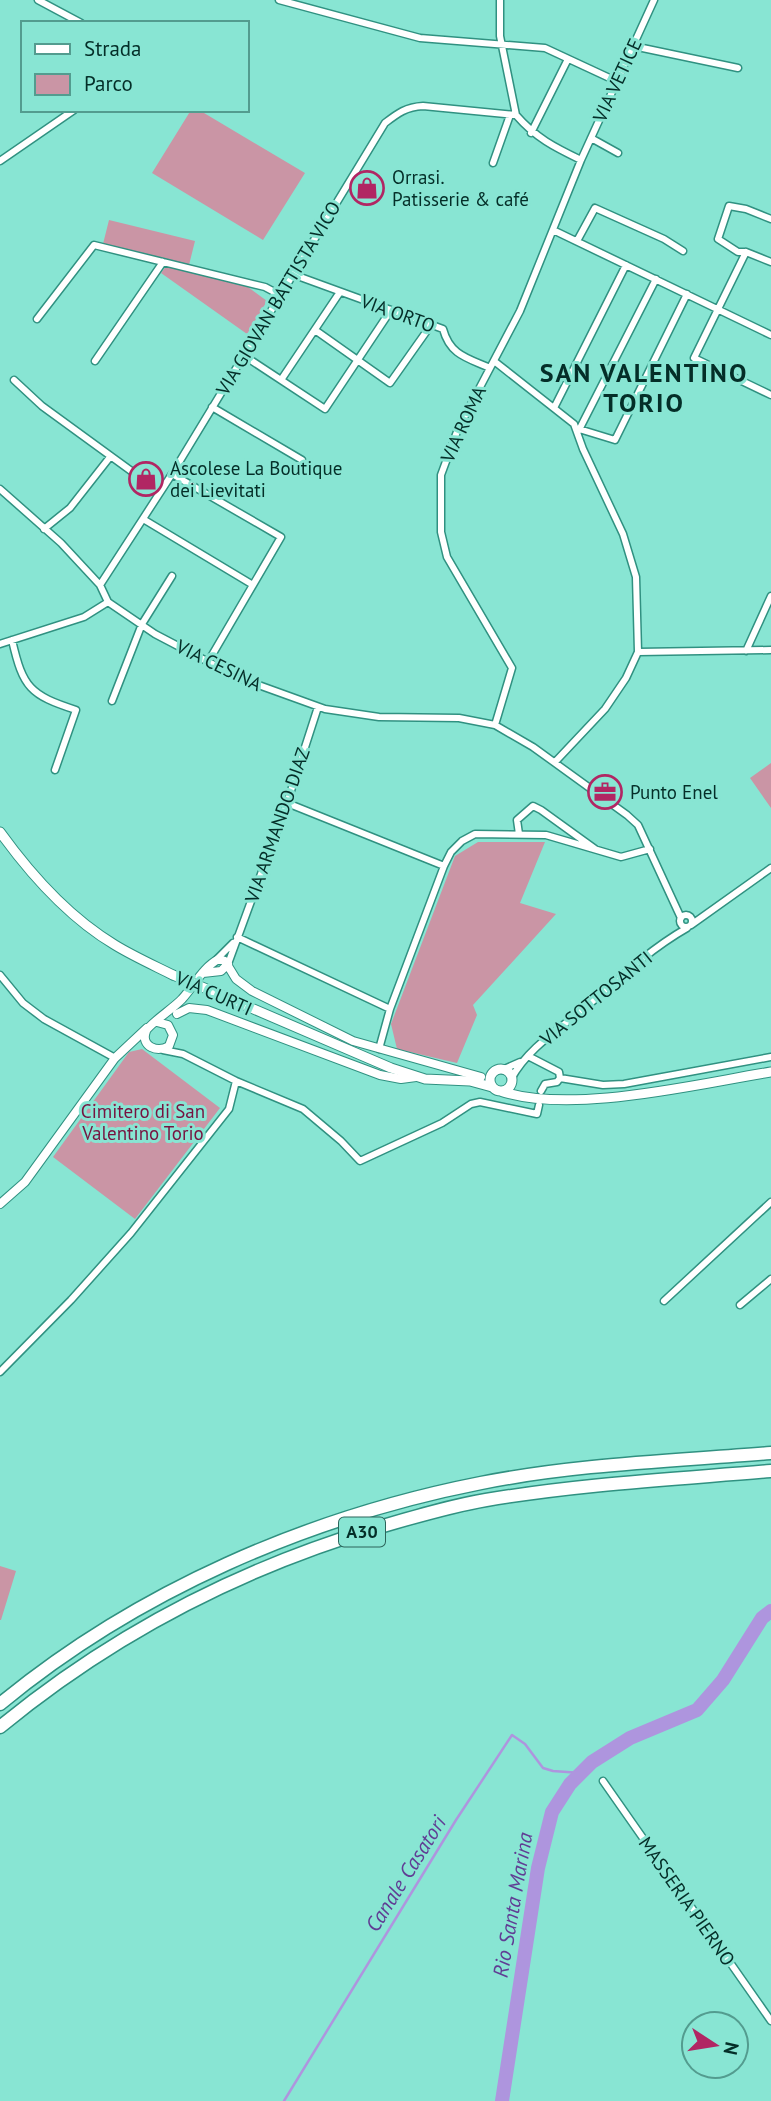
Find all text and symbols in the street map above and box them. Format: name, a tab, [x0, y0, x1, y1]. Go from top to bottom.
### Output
legend	[21, 21, 248, 112]
street label: VIA VETICE	[587, 34, 647, 126]
text: Strada	[84, 35, 142, 62]
text: Parco	[84, 70, 133, 97]
place label: Orrasi. Patisserie & café	[392, 165, 529, 211]
shop icon: Orrasi. Patisserie & café	[348, 169, 386, 207]
street label: VIA GIOVAN BATTISTA VICO	[210, 197, 345, 400]
street label: VIA ORTO	[357, 288, 439, 338]
district label: SAN VALENTINO TORIO	[540, 356, 748, 419]
street label: VIA ROMA	[435, 382, 491, 467]
place label: Ascolese La Boutique dei Lievitati	[170, 456, 342, 502]
shop icon: Ascolese La Boutique dei Lievitati	[127, 460, 165, 498]
street label: VIA CESINA	[171, 634, 266, 696]
street label: VIA ARMANDO DIAZ	[239, 744, 315, 907]
office icon: Punto Enel	[586, 773, 624, 811]
place label: Punto Enel	[630, 780, 718, 804]
street label: VIA SOTTOSANTI	[534, 945, 657, 1051]
street label: VIA CURTI	[171, 965, 256, 1020]
park label: Cimitero di San Valentino Torio	[81, 1099, 205, 1145]
road number: A30	[339, 1518, 385, 1546]
water label: Canale Casatori	[359, 1810, 452, 1937]
water label: Rio Santa Marina	[486, 1830, 539, 1980]
street label: MASSERIA PIERNO	[634, 1832, 740, 1970]
north arrow	[680, 2010, 750, 2080]
text: N	[719, 2040, 745, 2057]

